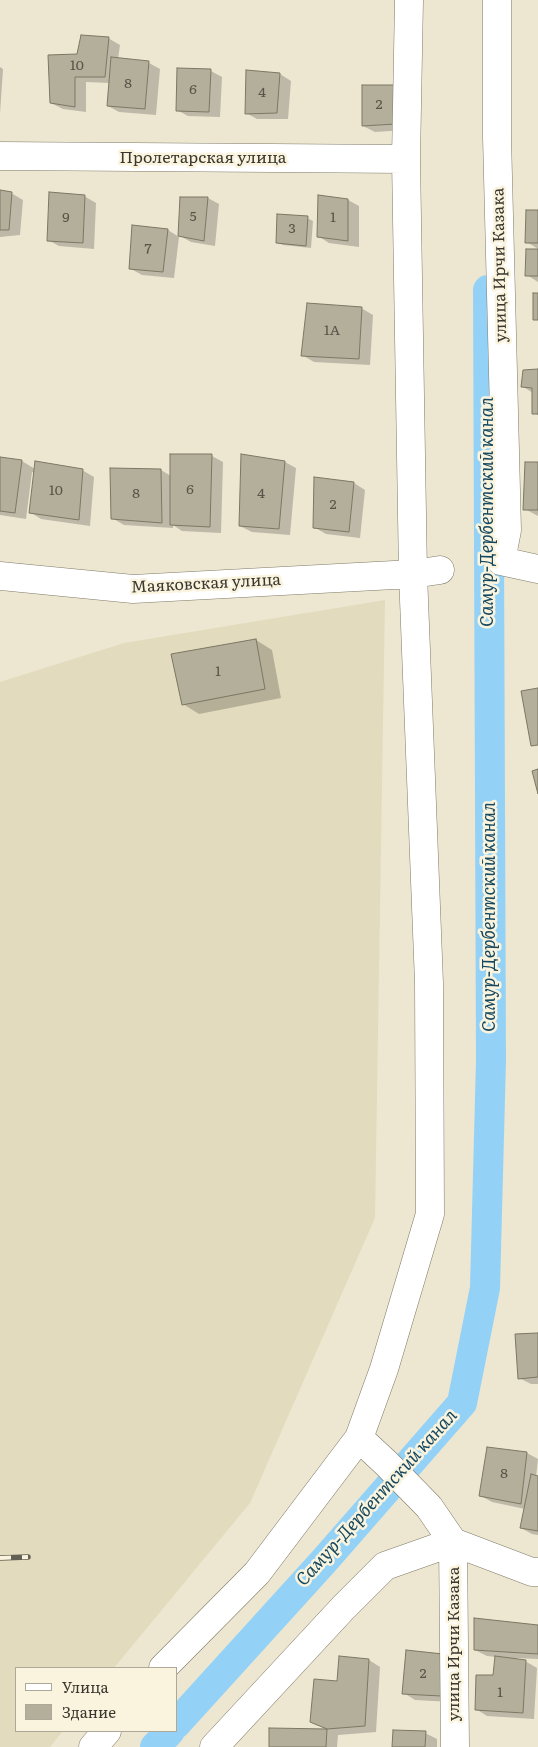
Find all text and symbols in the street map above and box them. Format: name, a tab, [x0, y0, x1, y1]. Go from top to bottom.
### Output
house number: 10	[70, 58, 84, 74]
house number: 8	[124, 76, 132, 92]
house number: 6	[189, 82, 197, 98]
house number: 4	[258, 85, 266, 101]
house number: 2	[375, 97, 383, 113]
street label: Пролетарская улица	[120, 148, 286, 168]
street label: улица Ирчи Казака	[489, 188, 511, 342]
house number: 5	[189, 209, 197, 225]
house number: 9	[62, 210, 70, 226]
house number: 1	[330, 210, 336, 226]
house number: 3	[288, 221, 296, 237]
house number: 7	[144, 241, 152, 257]
house number: 1А	[324, 323, 340, 339]
water label: Самур-Дербентский канал	[477, 397, 499, 627]
house number: 6	[186, 482, 194, 498]
house number: 10	[49, 483, 63, 499]
house number: 8	[132, 486, 140, 502]
house number: 4	[257, 486, 265, 502]
house number: 2	[329, 497, 337, 513]
street label: Маяковская улица	[131, 570, 281, 598]
house number: 1	[215, 664, 221, 680]
water label: Самур-Дербентский канал	[479, 802, 501, 1032]
water label: Самур-Дербентский канал	[292, 1405, 462, 1591]
house number: 8	[500, 1466, 508, 1482]
street label: улица Ирчи Казака	[444, 1567, 464, 1721]
house number: 2	[419, 1666, 427, 1682]
legend	[15, 1667, 178, 1732]
text: Улица	[62, 1675, 109, 1698]
house number: 1	[497, 1685, 503, 1701]
text: Здание	[62, 1700, 116, 1723]

